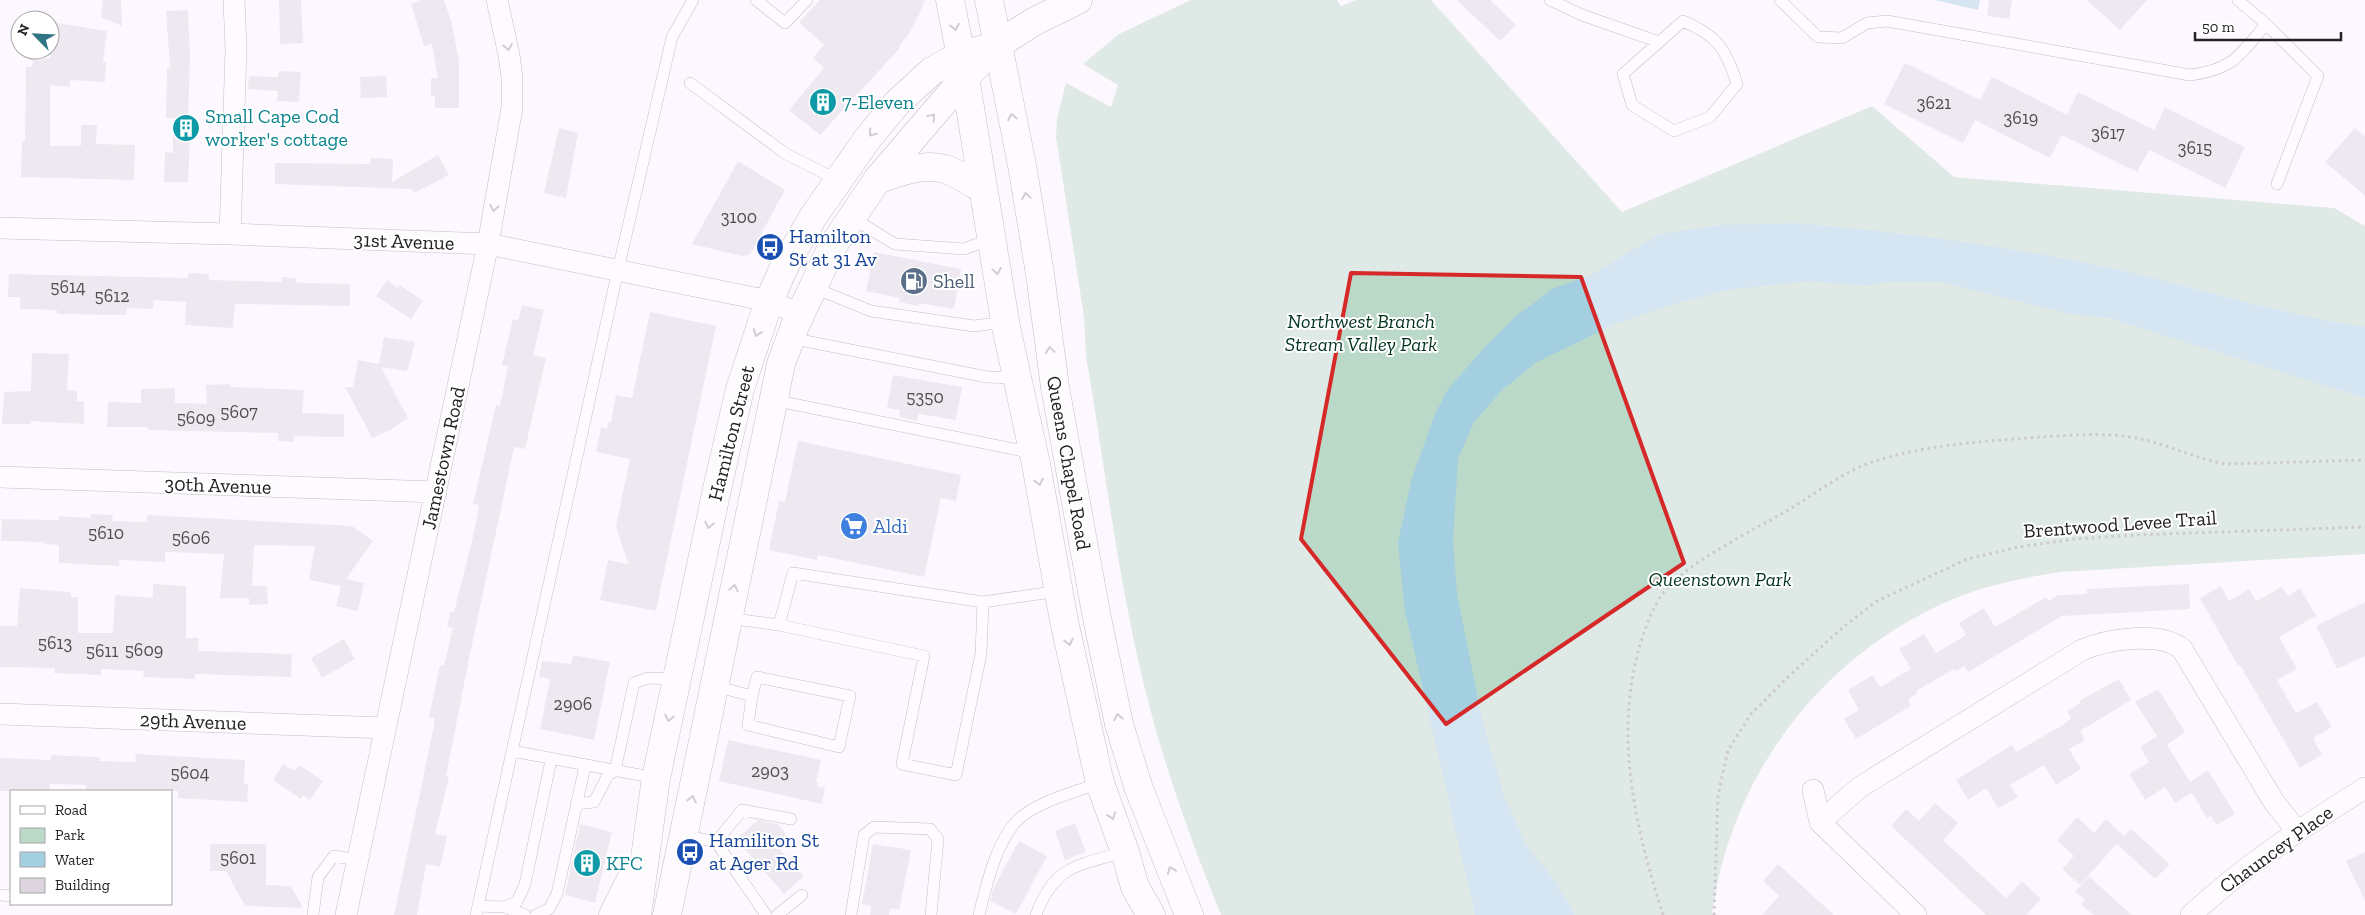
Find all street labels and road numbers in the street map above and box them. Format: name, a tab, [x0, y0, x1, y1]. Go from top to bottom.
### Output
street label: 31st Avenue	[353, 227, 455, 255]
street label: Hamilton Street	[703, 362, 760, 503]
street label: Queens Chapel Road	[1042, 374, 1096, 552]
street label: Jamestown Road	[416, 384, 470, 532]
street label: 30th Avenue	[164, 471, 272, 499]
street label: Brentwood Levee Trail	[2023, 505, 2217, 543]
street label: 29th Avenue	[139, 707, 247, 735]
street label: Chauncey Place	[2215, 800, 2337, 898]

